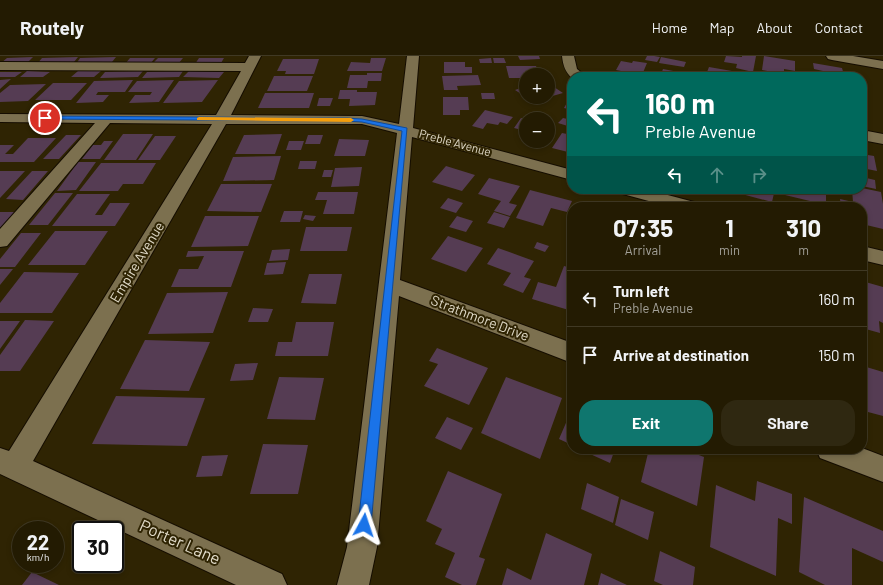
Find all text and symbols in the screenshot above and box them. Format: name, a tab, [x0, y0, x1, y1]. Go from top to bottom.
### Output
text: Routely	[20, 16, 84, 39]
text: Home	[652, 19, 688, 36]
text: Map	[710, 19, 734, 36]
text: About	[756, 19, 793, 36]
text: Contact	[815, 19, 863, 36]
map controls	[519, 68, 555, 148]
button: +	[519, 68, 555, 104]
text: 160 m	[645, 86, 715, 120]
icon: left	[579, 88, 631, 140]
pin	[28, 101, 62, 135]
icon: arrive	[34, 107, 56, 129]
button: −	[519, 112, 555, 148]
text: Preble Avenue	[645, 120, 756, 142]
street label: Preble Avenue	[418, 126, 493, 158]
icon: left	[664, 164, 686, 186]
icon: ahead	[706, 164, 728, 186]
icon: right	[748, 164, 770, 186]
text: 07:35	[613, 213, 673, 242]
text: 1	[725, 213, 734, 242]
text: 310	[786, 213, 821, 242]
street label: Empire Avenue	[106, 218, 167, 305]
text: Arrival	[625, 242, 661, 258]
text: min	[719, 242, 740, 258]
text: m	[798, 242, 809, 258]
text: Turn left	[613, 282, 669, 300]
icon: left	[579, 288, 601, 310]
text: 160 m	[818, 290, 855, 308]
street label: Strathmore Drive	[429, 291, 532, 344]
text: Preble Avenue	[613, 300, 693, 316]
icon: arrive	[579, 344, 601, 366]
text: Arrive at destination	[613, 346, 749, 364]
text: 150 m	[818, 346, 855, 364]
button: Exit	[579, 400, 713, 446]
button: Share	[721, 400, 855, 446]
position arrow	[343, 504, 385, 546]
street label: Porter Lane	[137, 514, 224, 568]
speed limit sign: 30	[72, 521, 124, 573]
text: 22	[27, 530, 49, 554]
text: km/h	[27, 551, 49, 563]

